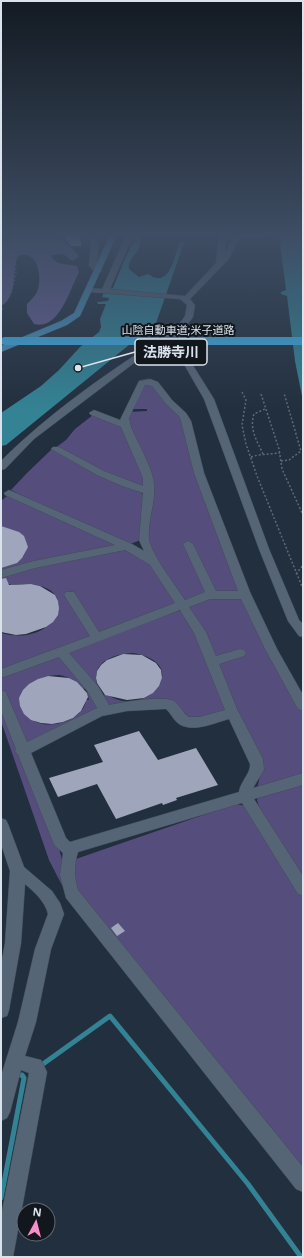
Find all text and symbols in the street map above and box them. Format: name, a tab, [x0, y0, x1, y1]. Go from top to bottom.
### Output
street label: 山陰自動車道;米子道路	[122, 322, 234, 337]
callout: 法勝寺川	[135, 339, 207, 365]
text: 法勝寺川	[143, 342, 199, 361]
north arrow	[16, 1202, 56, 1242]
text: N	[32, 1204, 43, 1220]

